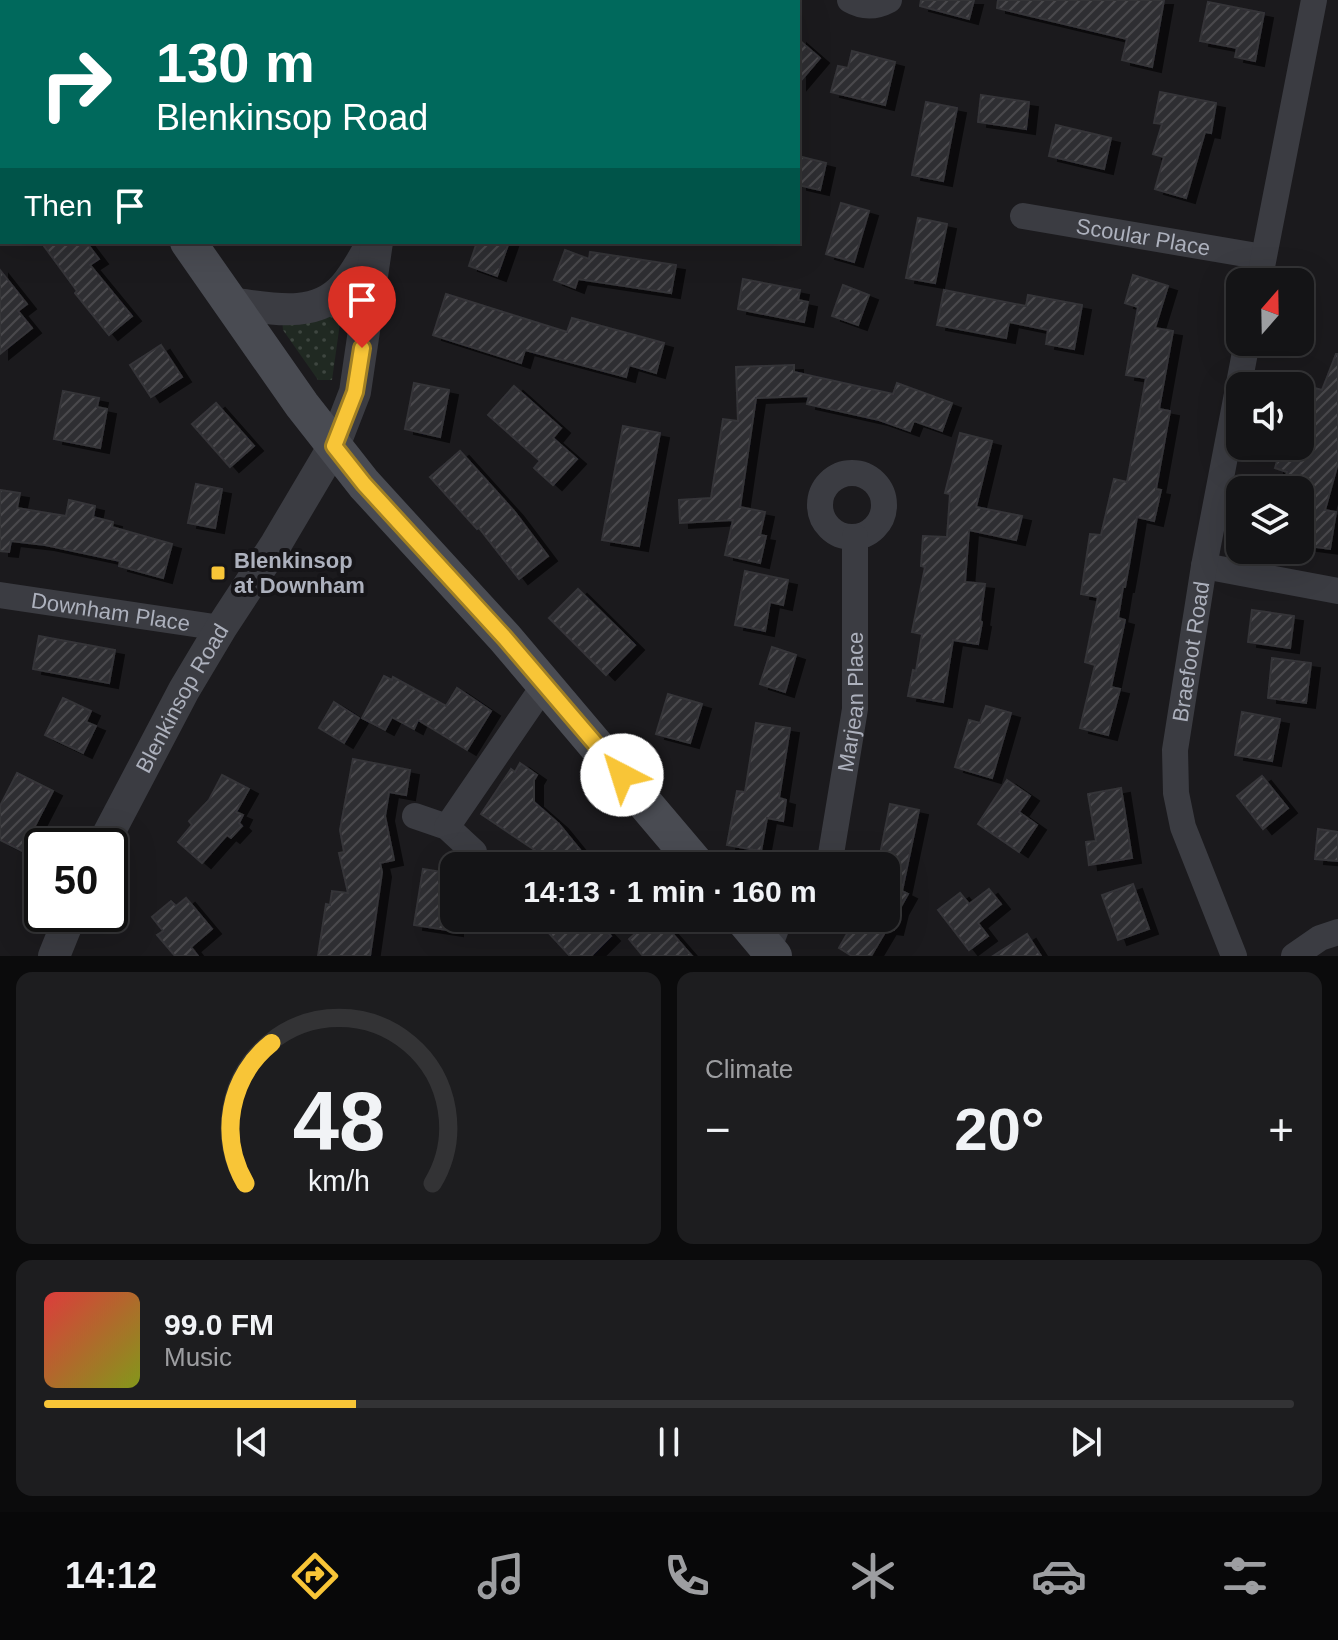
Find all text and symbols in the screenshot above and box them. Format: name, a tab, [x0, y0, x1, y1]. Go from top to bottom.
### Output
text: 130 m	[156, 31, 315, 94]
icon: right	[24, 32, 128, 136]
text: Blenkinsop Road	[156, 97, 428, 138]
icon: arrive	[108, 184, 152, 228]
text: Then	[24, 189, 92, 222]
street label: Scoular Place	[1074, 213, 1212, 260]
pin	[328, 266, 396, 348]
north arrow	[1226, 268, 1314, 356]
map controls	[1226, 268, 1314, 564]
icon: arrive	[340, 278, 384, 322]
button: sound	[1226, 372, 1314, 460]
button: layers	[1226, 476, 1314, 564]
place label: Blenkinsop at Downham	[234, 548, 365, 598]
marker: Blenkinsop at Downham	[209, 564, 227, 582]
street label: Braefoot Road	[1167, 580, 1214, 724]
street label: Downham Place	[30, 587, 192, 636]
street label: Blenkinsop Road	[130, 619, 233, 777]
street label: Marjean Place	[832, 632, 868, 774]
position arrow	[580, 733, 664, 817]
speed limit sign: 50	[24, 828, 128, 932]
text: 14:13 · 1 min · 160 m	[523, 875, 817, 908]
text: Climate	[705, 1054, 793, 1084]
text: 48	[292, 1075, 385, 1168]
text: 20°	[954, 1096, 1045, 1163]
text: −	[705, 1105, 731, 1154]
text: +	[1268, 1105, 1294, 1154]
text: km/h	[308, 1165, 369, 1197]
text: 99.0 FM	[164, 1308, 274, 1341]
text: Music	[164, 1342, 232, 1372]
icon: previous	[230, 1420, 274, 1464]
icon: pause	[647, 1420, 691, 1464]
icon: next	[1064, 1420, 1108, 1464]
icon: directions	[287, 1548, 343, 1604]
icon: music	[473, 1548, 529, 1604]
icon: phone	[659, 1548, 715, 1604]
icon: climate	[845, 1548, 901, 1604]
icon: car	[1031, 1548, 1087, 1604]
icon: filters	[1217, 1548, 1273, 1604]
text: 14:12	[65, 1555, 157, 1596]

